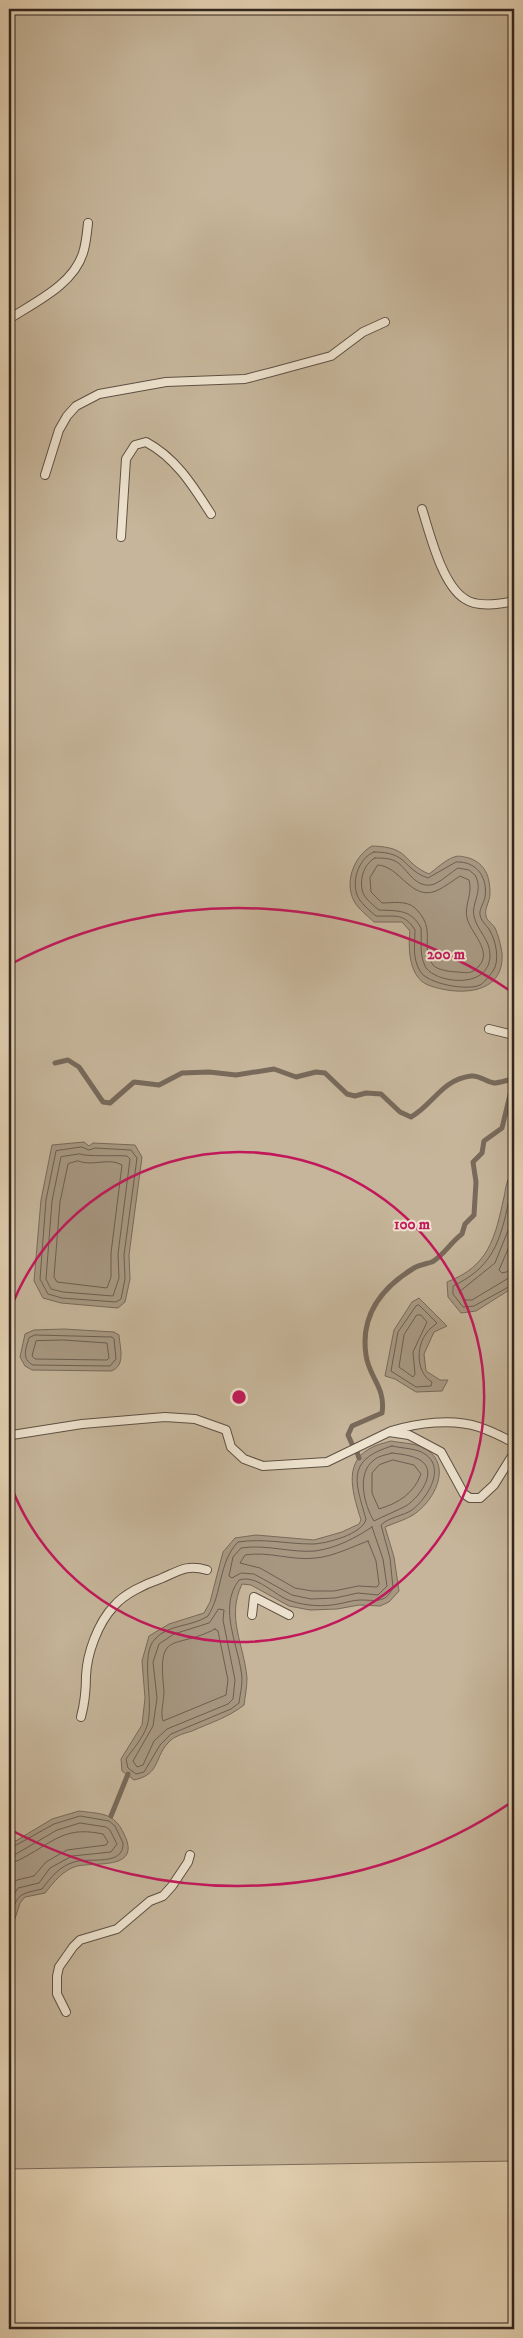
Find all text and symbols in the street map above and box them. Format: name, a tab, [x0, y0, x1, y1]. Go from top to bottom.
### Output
text: 200 m	[427, 945, 466, 964]
text: 100 m	[394, 1215, 431, 1234]
centre of rings	[230, 1388, 248, 1406]

